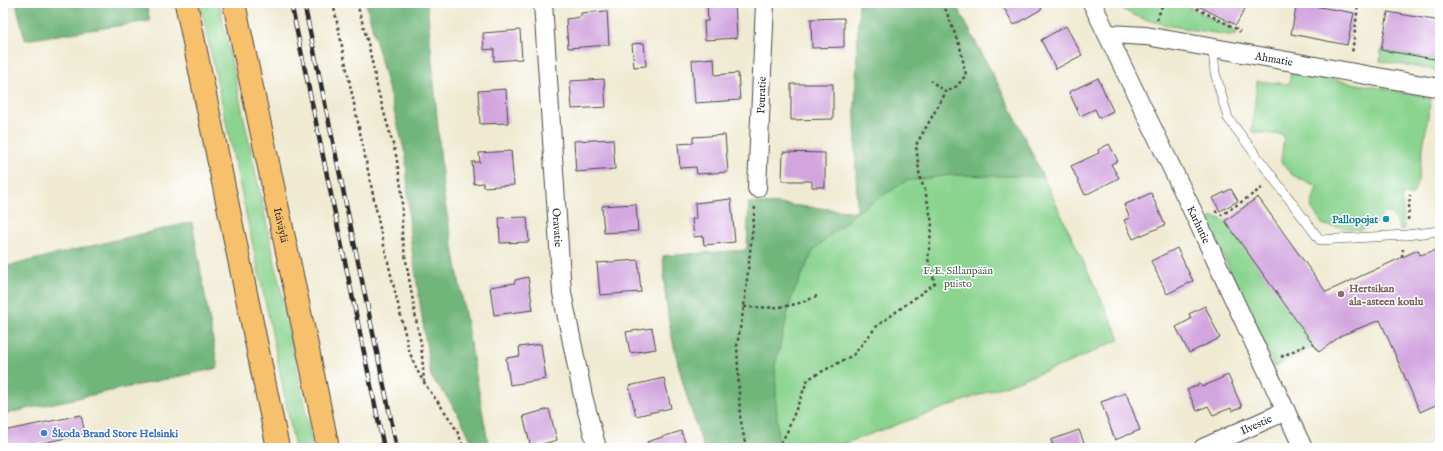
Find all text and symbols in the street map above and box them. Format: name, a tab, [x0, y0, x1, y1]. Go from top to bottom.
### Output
street label: Ahmatie	[1253, 49, 1294, 70]
street label: Peuratie	[754, 76, 770, 114]
street label: Karhutie	[1183, 204, 1213, 246]
street label: Itäväylä	[270, 206, 291, 244]
street label: Oravatie	[548, 208, 565, 248]
place label: Pallopojat	[1332, 213, 1378, 227]
marker: Pallopojat	[1381, 214, 1391, 224]
park label: F. E. Sillanpään puisto	[923, 264, 993, 291]
place label: Hertsikan ala-asteen koulu	[1349, 282, 1424, 309]
marker: Hertsikan ala-asteen koulu	[1336, 289, 1346, 299]
street label: Ilvestie	[1238, 412, 1274, 438]
place label: Škoda Brand Store Helsinki	[52, 427, 178, 441]
marker: Škoda Brand Store Helsinki	[39, 428, 49, 438]

